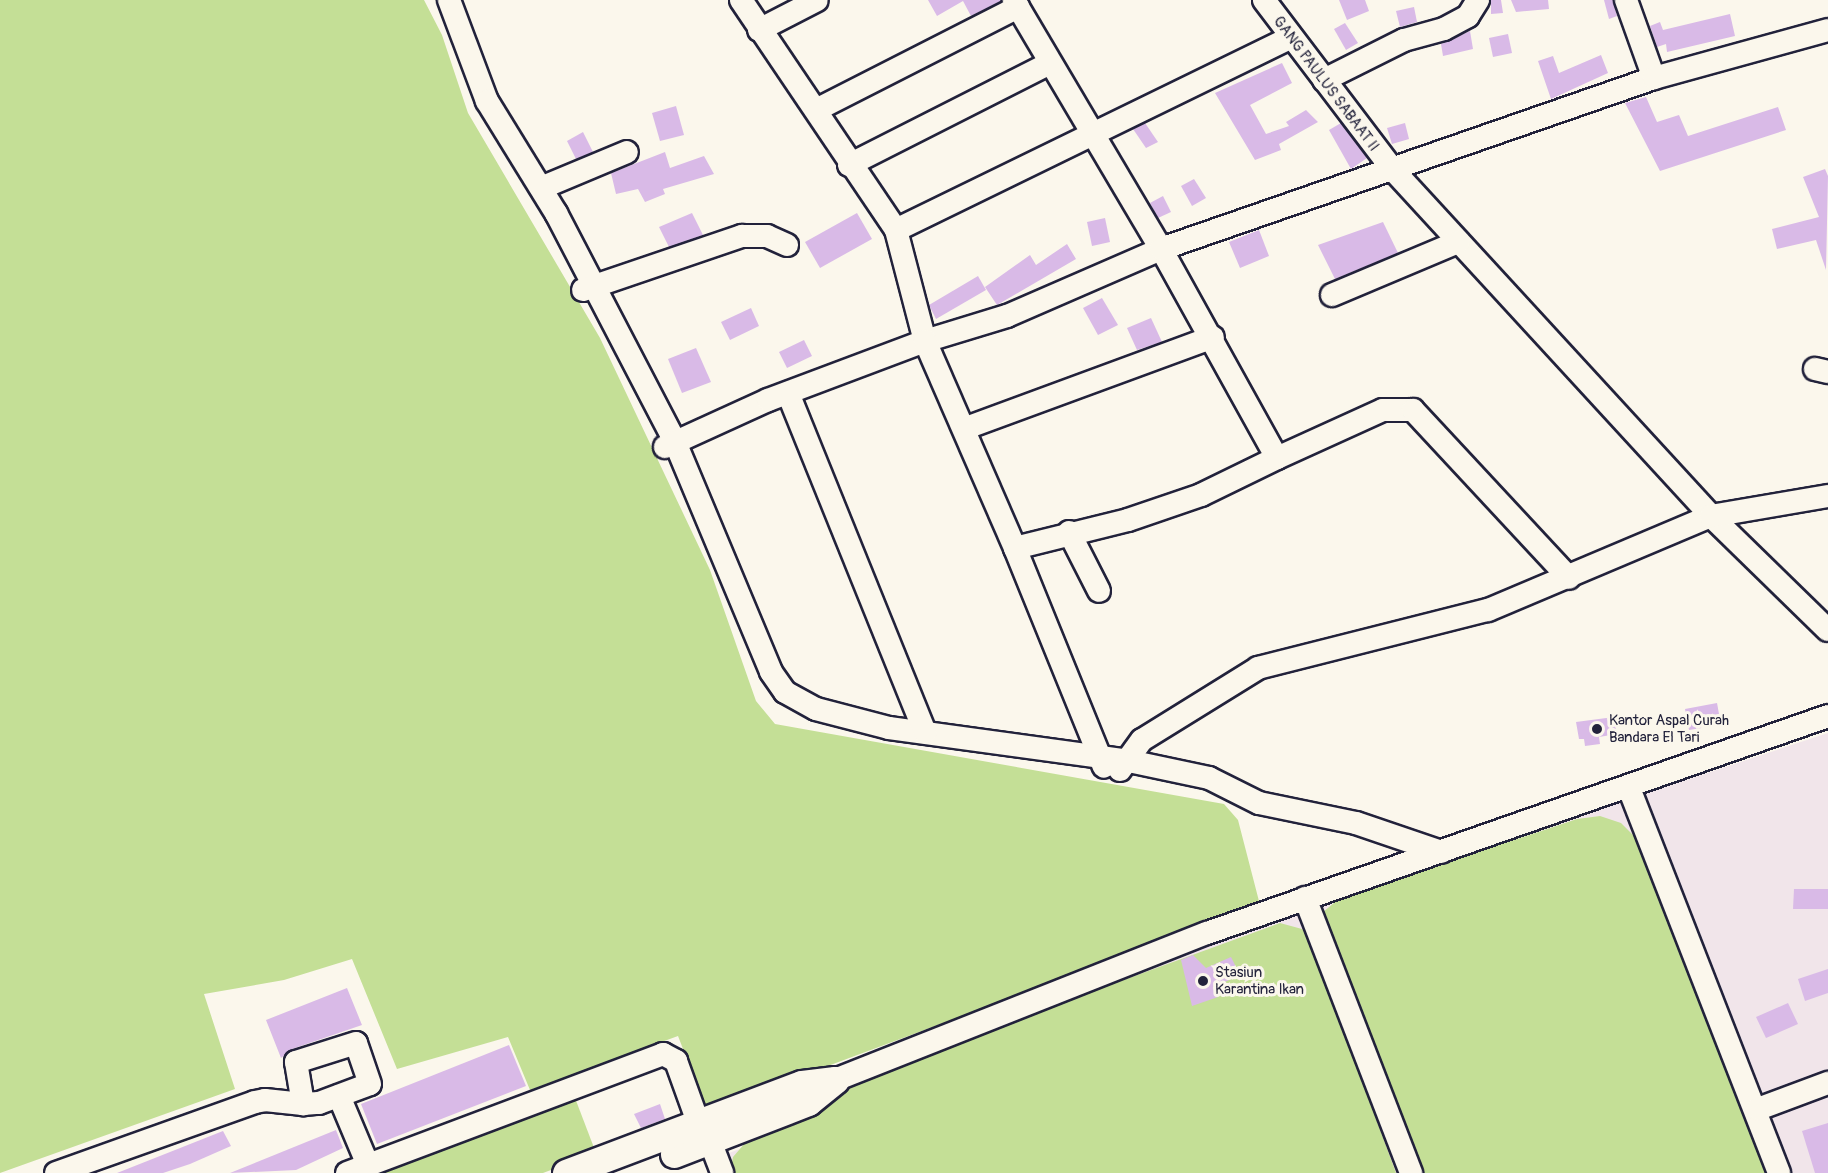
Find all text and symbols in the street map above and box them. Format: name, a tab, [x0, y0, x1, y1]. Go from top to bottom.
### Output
street label: GANG PAULUS SABAAT II	[1269, 13, 1383, 155]
place label: Kantor Aspal Curah Bandara El Tari	[1609, 711, 1729, 746]
marker: Kantor Aspal Curah Bandara El Tari	[1590, 722, 1604, 736]
place label: Stasiun Karantina Ikan	[1215, 963, 1304, 998]
marker: Stasiun Karantina Ikan	[1196, 974, 1210, 988]

